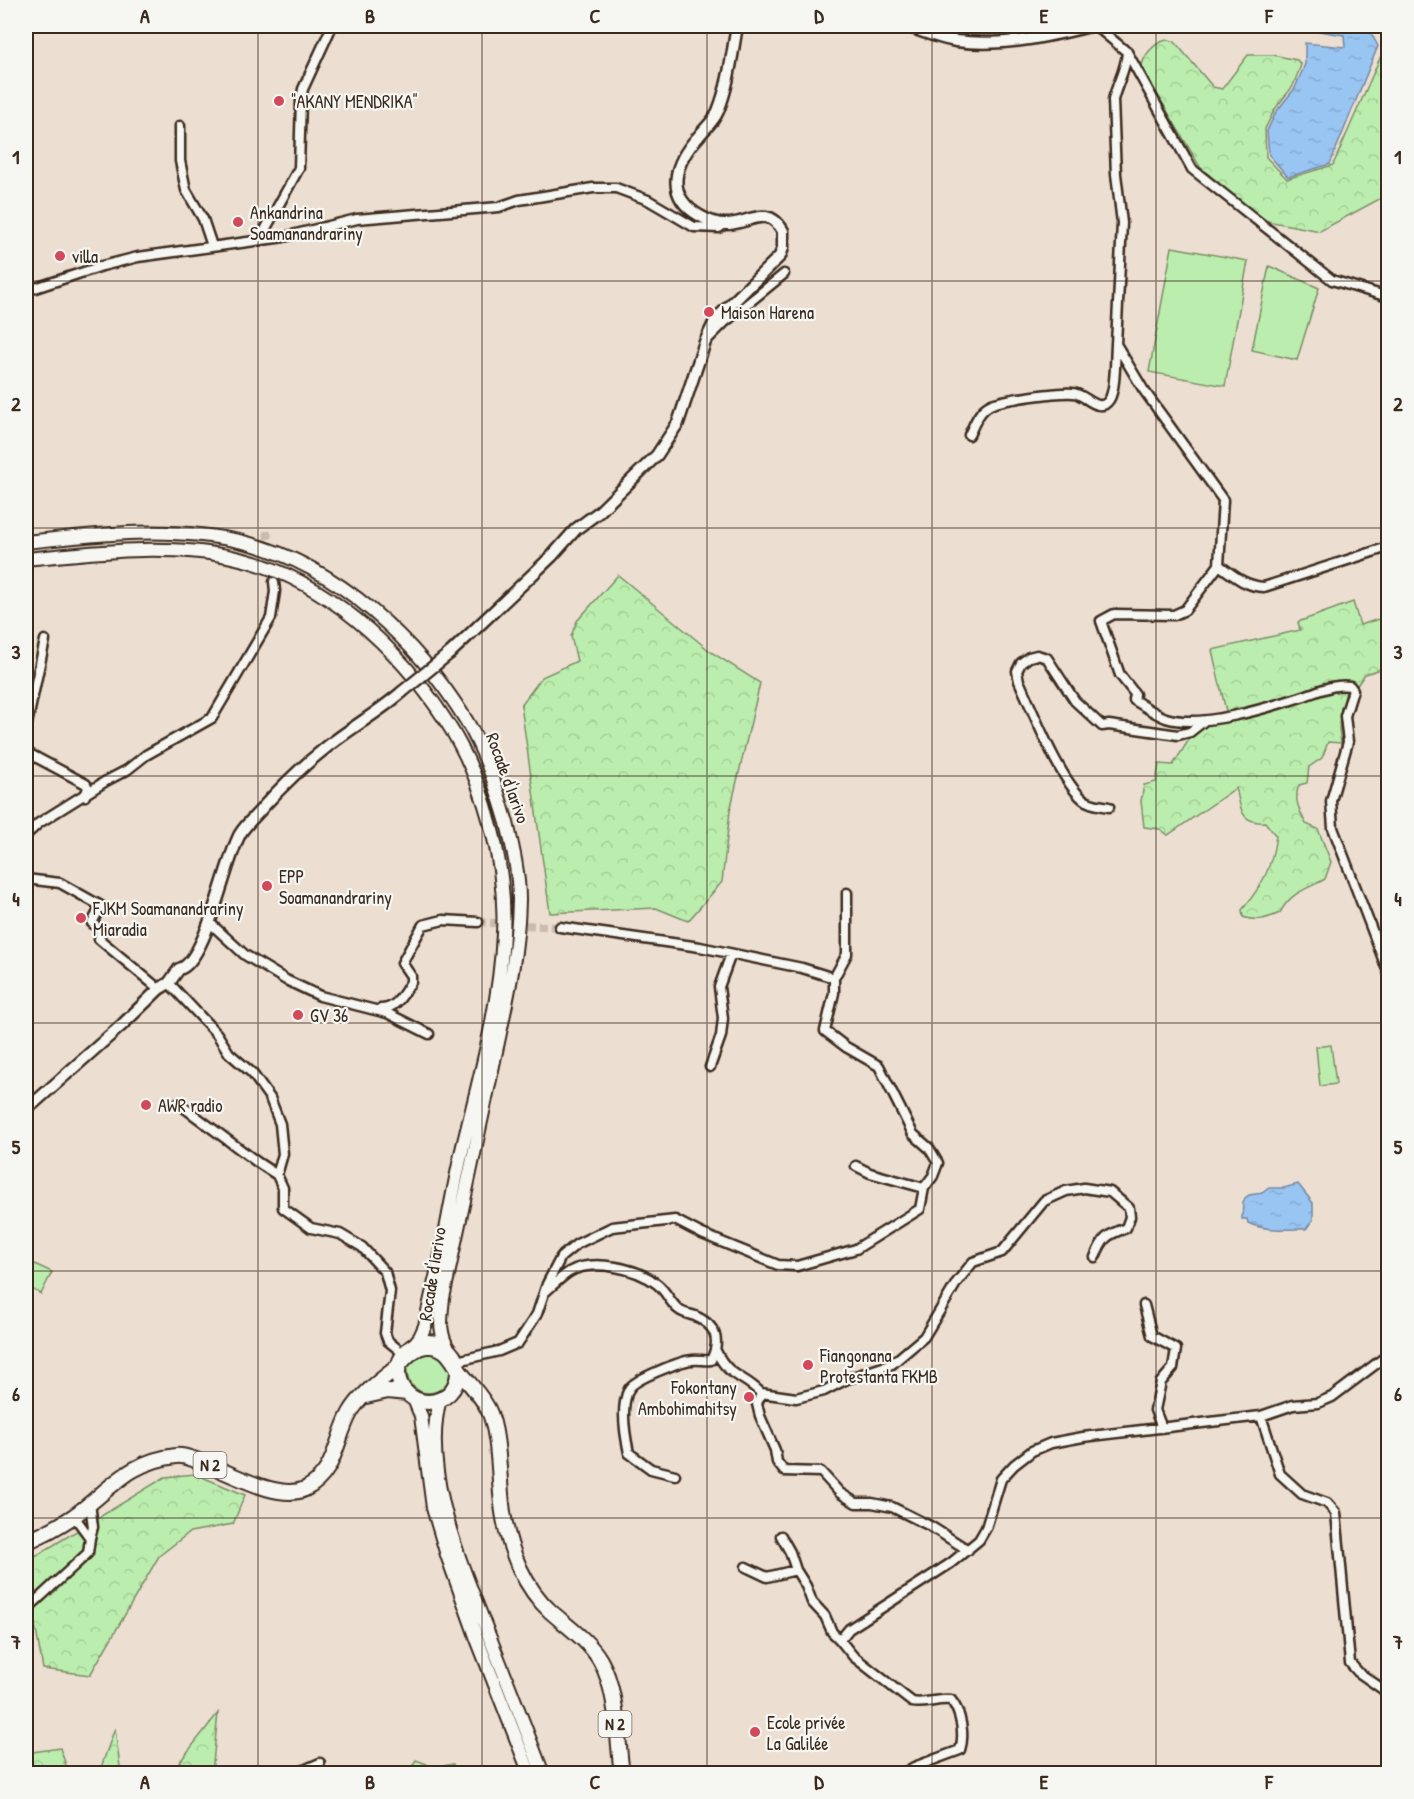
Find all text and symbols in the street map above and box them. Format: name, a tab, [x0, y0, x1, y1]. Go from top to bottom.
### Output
text: A	[140, 2, 150, 29]
text: B	[365, 2, 375, 29]
text: C	[590, 2, 601, 29]
text: D	[814, 2, 824, 29]
text: E	[1040, 2, 1049, 29]
text: F	[1264, 2, 1274, 29]
place label: "AKANY MENDRIKA"	[291, 89, 418, 114]
marker: "AKANY MENDRIKA"	[272, 94, 286, 108]
text: 1	[12, 143, 20, 170]
text: 1	[1394, 143, 1402, 170]
place label: Ankandrina Soamanandrariny	[250, 200, 363, 246]
marker: Ankandrina Soamanandrariny	[231, 215, 245, 229]
place label: villa	[72, 244, 98, 269]
marker: villa	[53, 249, 67, 263]
place label: Maison Harena	[721, 300, 814, 325]
marker: Maison Harena	[702, 305, 716, 319]
text: 2	[11, 390, 21, 417]
text: 2	[1393, 390, 1403, 417]
text: 3	[12, 638, 21, 665]
text: 3	[1394, 638, 1403, 665]
street label: Rocade d'Iarivo	[480, 729, 536, 827]
place label: EPP Soamanandrariny	[279, 864, 392, 910]
marker: EPP Soamanandrariny	[260, 879, 274, 893]
text: 4	[12, 885, 20, 912]
text: 4	[1394, 885, 1402, 912]
place label: FJKM Soamanandrariny Miaradia	[92, 896, 244, 942]
marker: FJKM Soamanandrariny Miaradia	[74, 911, 88, 925]
place label: GV 36	[310, 1003, 348, 1028]
marker: GV 36	[291, 1008, 305, 1022]
place label: AWR radio	[158, 1093, 222, 1118]
marker: AWR radio	[139, 1098, 153, 1112]
text: 5	[12, 1133, 21, 1160]
text: 5	[1394, 1133, 1403, 1160]
street label: Rocade d'Iarivo	[412, 1225, 452, 1323]
place label: Fiangonana Protestanta FKMB	[819, 1343, 938, 1389]
marker: Fiangonana Protestanta FKMB	[801, 1358, 815, 1372]
place label: Fokontany Ambohimahitsy	[638, 1375, 737, 1421]
text: 6	[12, 1380, 20, 1407]
text: 6	[1394, 1380, 1402, 1407]
marker: Fokontany Ambohimahitsy	[742, 1390, 756, 1404]
road number: N 2	[194, 1452, 226, 1478]
text: 7	[10, 1628, 21, 1655]
text: 7	[1392, 1628, 1403, 1655]
place label: Ecole privée La Galilée	[767, 1710, 845, 1756]
road number: N 2	[598, 1711, 632, 1737]
marker: Ecole privée La Galilée	[748, 1725, 762, 1739]
text: A	[140, 1768, 150, 1795]
text: B	[365, 1768, 375, 1795]
text: C	[590, 1768, 601, 1795]
text: D	[814, 1768, 824, 1795]
text: E	[1040, 1768, 1049, 1795]
text: F	[1264, 1768, 1274, 1795]

